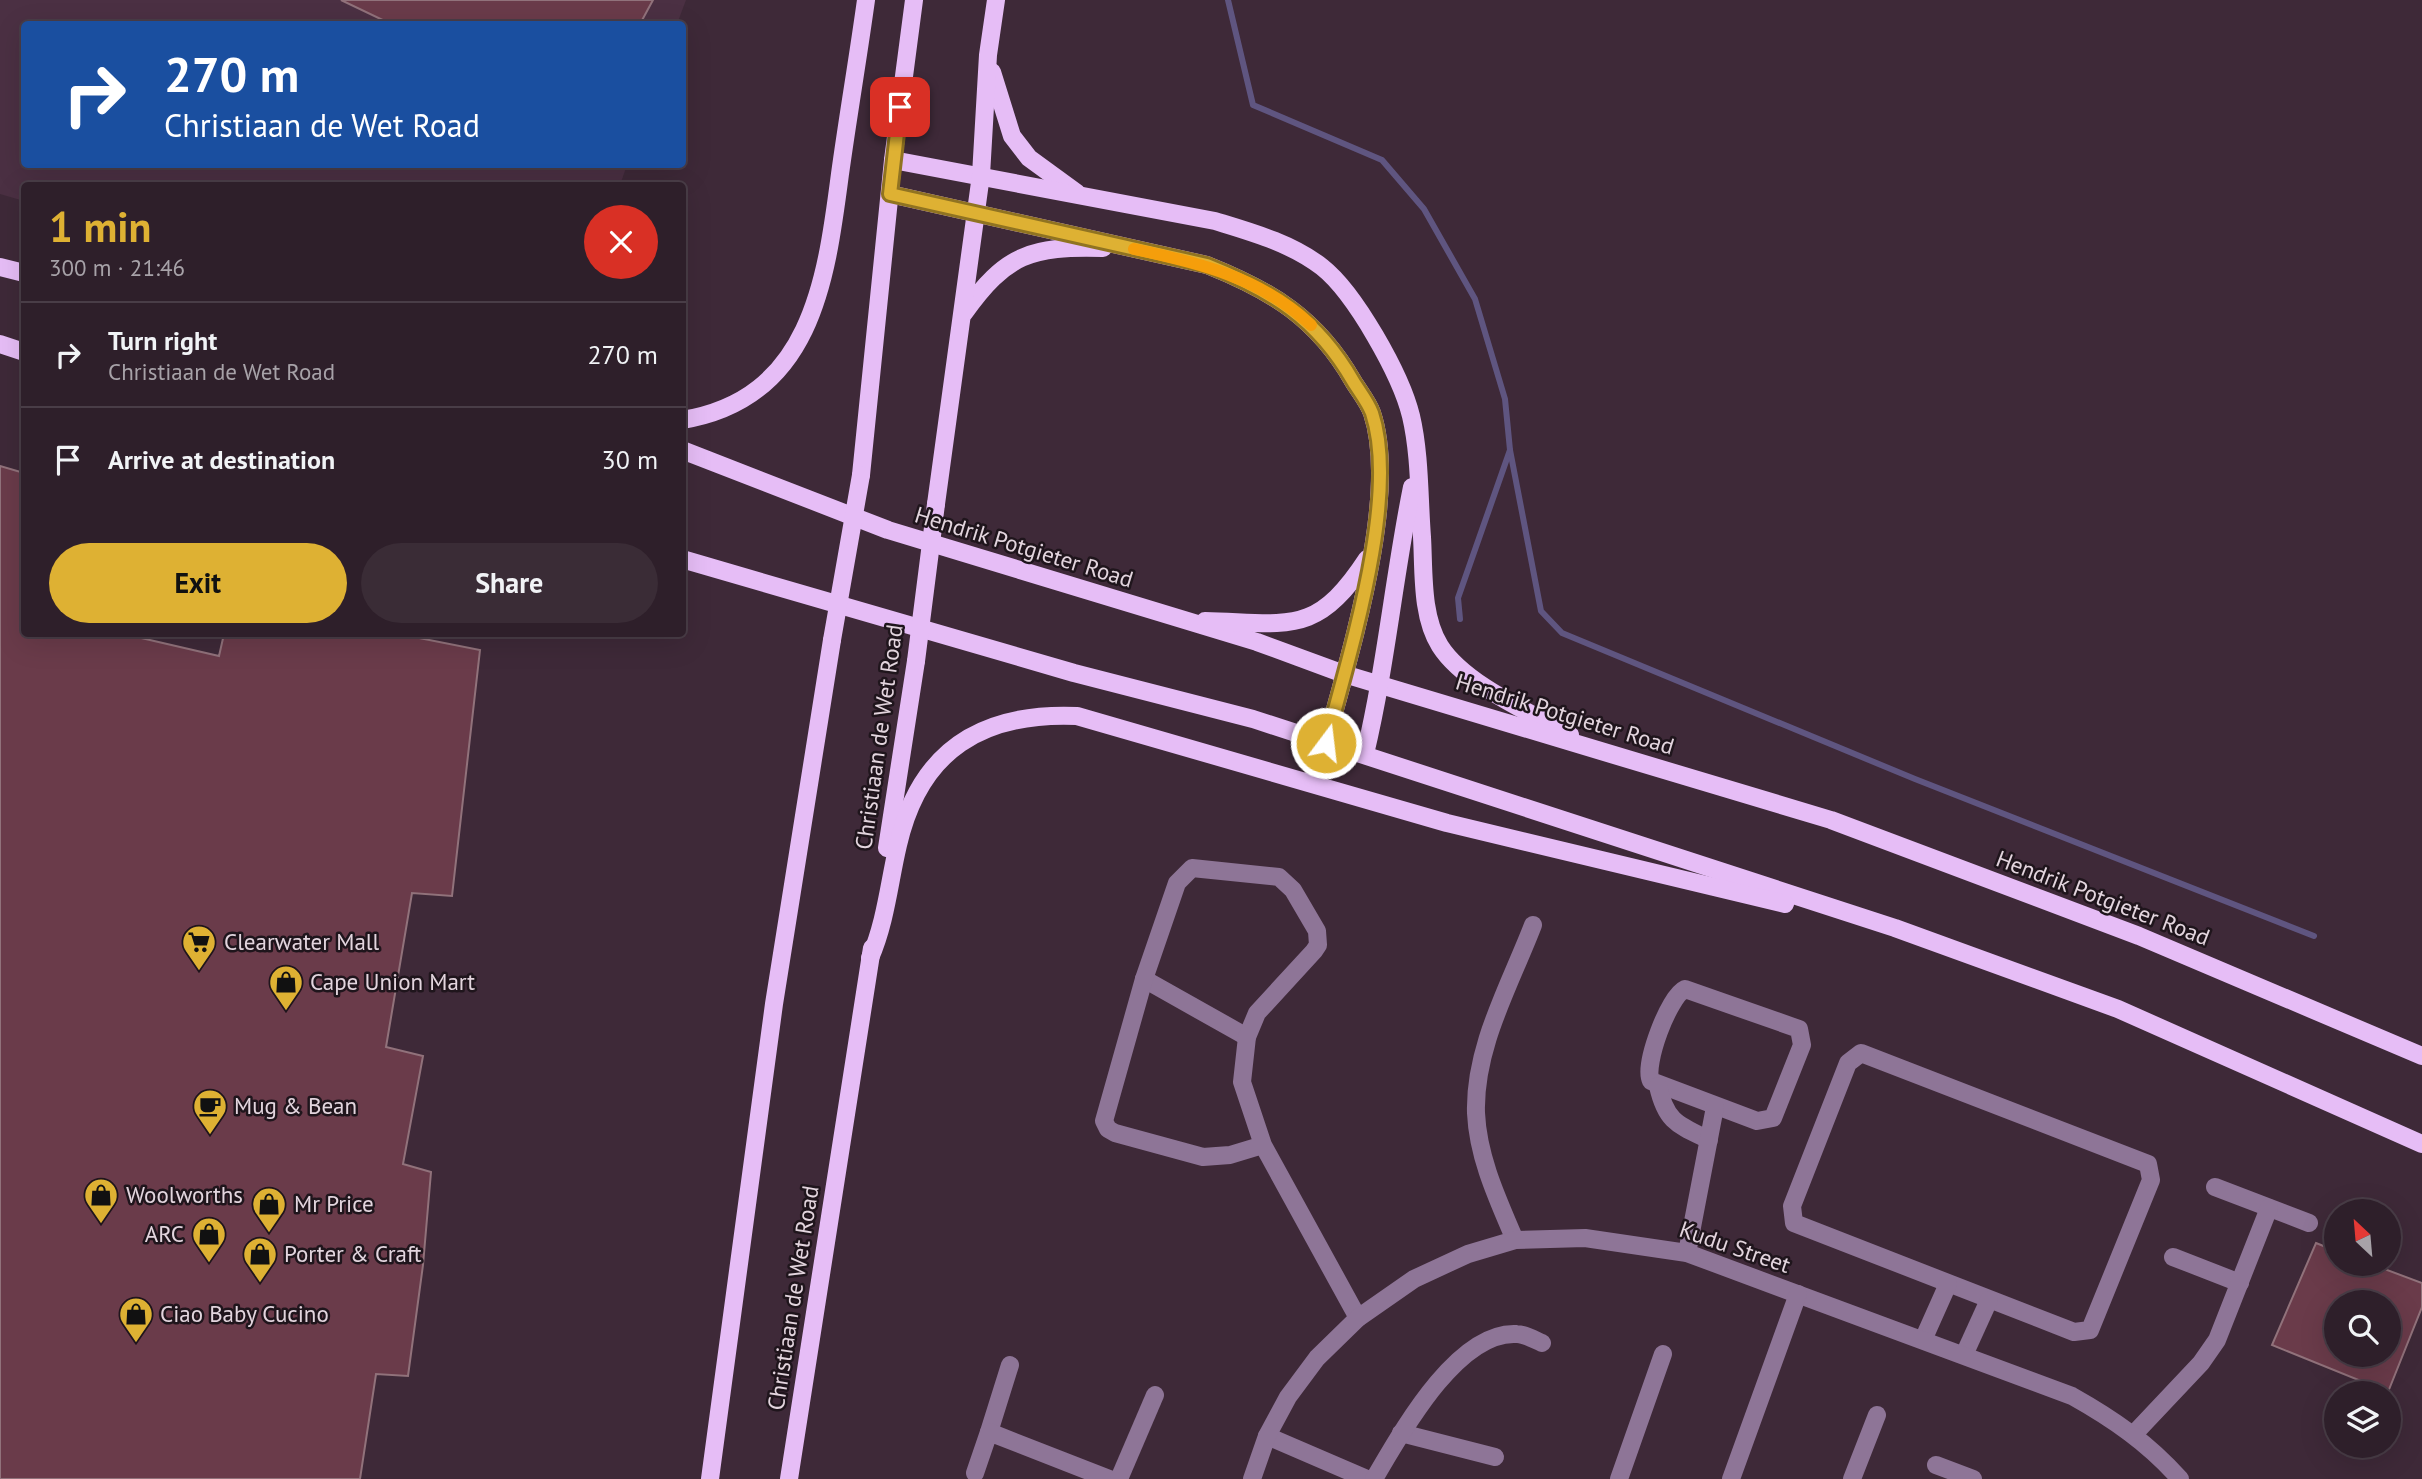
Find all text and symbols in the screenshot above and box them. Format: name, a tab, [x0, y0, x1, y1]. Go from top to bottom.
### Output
text: 270 m	[164, 42, 299, 106]
icon: right	[49, 49, 140, 140]
pin	[870, 77, 930, 137]
icon: arrive	[881, 88, 919, 126]
text: Christiaan de Wet Road	[164, 104, 480, 146]
text: 1 min	[49, 199, 151, 254]
button: close	[584, 205, 658, 279]
text: 300 m · 21:46	[49, 253, 185, 282]
text: Turn right	[108, 324, 217, 357]
icon: right	[49, 336, 87, 374]
text: 270 m	[587, 338, 658, 371]
text: Christiaan de Wet Road	[108, 357, 335, 386]
icon: arrive	[49, 441, 87, 479]
text: Arrive at destination	[108, 443, 335, 476]
text: 30 m	[602, 443, 658, 476]
street label: Hendrik Potgieter Road	[912, 500, 1137, 594]
button: Exit	[49, 543, 347, 623]
button: Share	[361, 543, 658, 623]
street label: Christiaan de Wet Road	[848, 622, 909, 851]
street label: Hendrik Potgieter Road	[1453, 667, 1678, 761]
position arrow	[1289, 706, 1363, 780]
street label: Hendrik Potgieter Road	[1992, 843, 2214, 952]
supermarket icon: Clearwater Mall	[180, 923, 218, 972]
place label: Clearwater Mall	[224, 927, 380, 956]
shop icon: Cape Union Mart	[267, 963, 305, 1012]
place label: Cape Union Mart	[310, 967, 475, 996]
cafe icon: Mug & Bean	[191, 1087, 229, 1136]
place label: Mug & Bean	[234, 1091, 357, 1120]
shop icon: Woolworths	[82, 1176, 120, 1225]
place label: Woolworths	[126, 1180, 243, 1209]
street label: Christiaan de Wet Road	[760, 1184, 825, 1412]
shop icon: Mr Price	[250, 1185, 288, 1234]
place label: Mr Price	[294, 1189, 374, 1218]
north arrow	[2324, 1199, 2401, 1276]
map controls	[2324, 1199, 2401, 1458]
street label: Kudu Street	[1676, 1214, 1795, 1279]
shop icon: ARC	[190, 1215, 228, 1264]
place label: ARC	[145, 1219, 184, 1248]
shop icon: Porter & Craft	[241, 1235, 279, 1284]
place label: Porter & Craft	[284, 1239, 422, 1268]
button: search	[2324, 1290, 2401, 1367]
shop icon: Ciao Baby Cucino	[117, 1295, 155, 1344]
place label: Ciao Baby Cucino	[160, 1299, 329, 1328]
button: layers	[2324, 1381, 2401, 1458]

